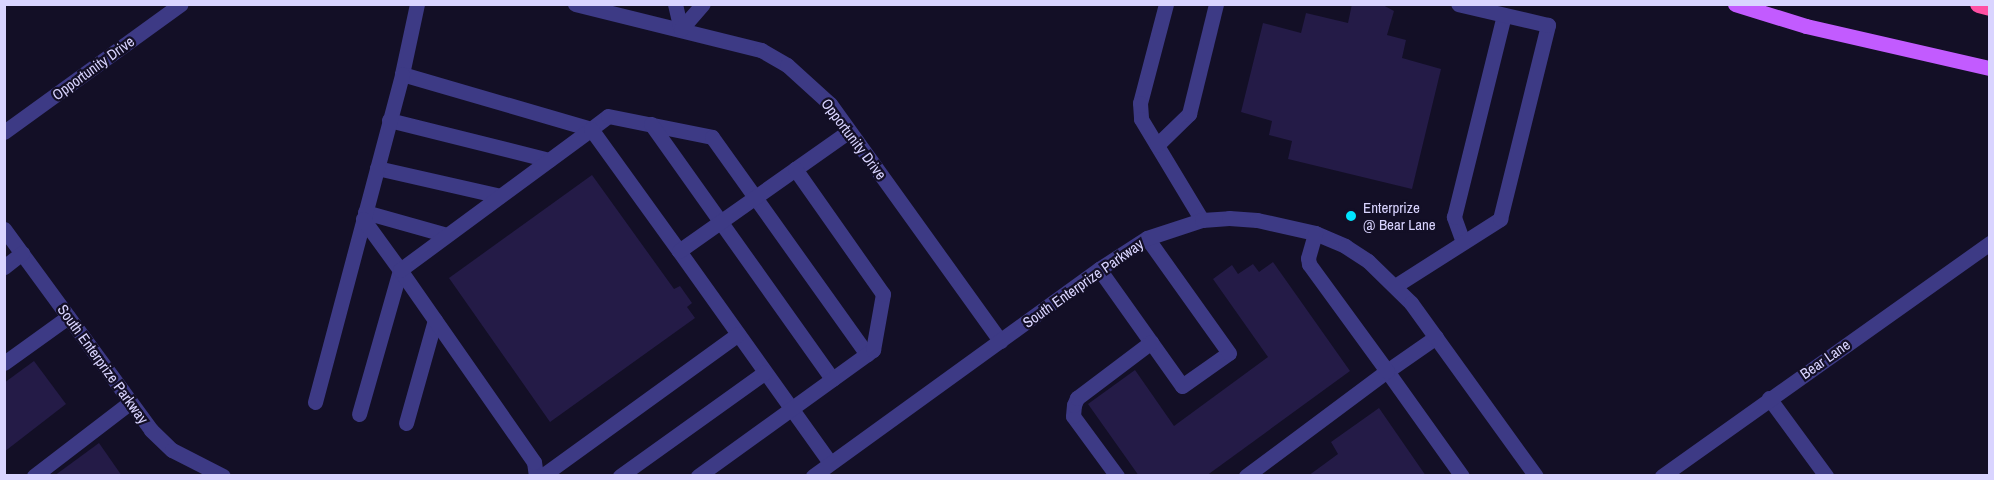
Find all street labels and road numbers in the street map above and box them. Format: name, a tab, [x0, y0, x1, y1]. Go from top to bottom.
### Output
street label: Opportunity Drive	[48, 32, 138, 104]
street label: Opportunity Drive	[818, 95, 890, 183]
street label: South Enterprize Parkway	[1019, 235, 1147, 331]
street label: South Enterprize Parkway	[54, 301, 152, 427]
street label: Bear Lane	[1797, 335, 1853, 383]

